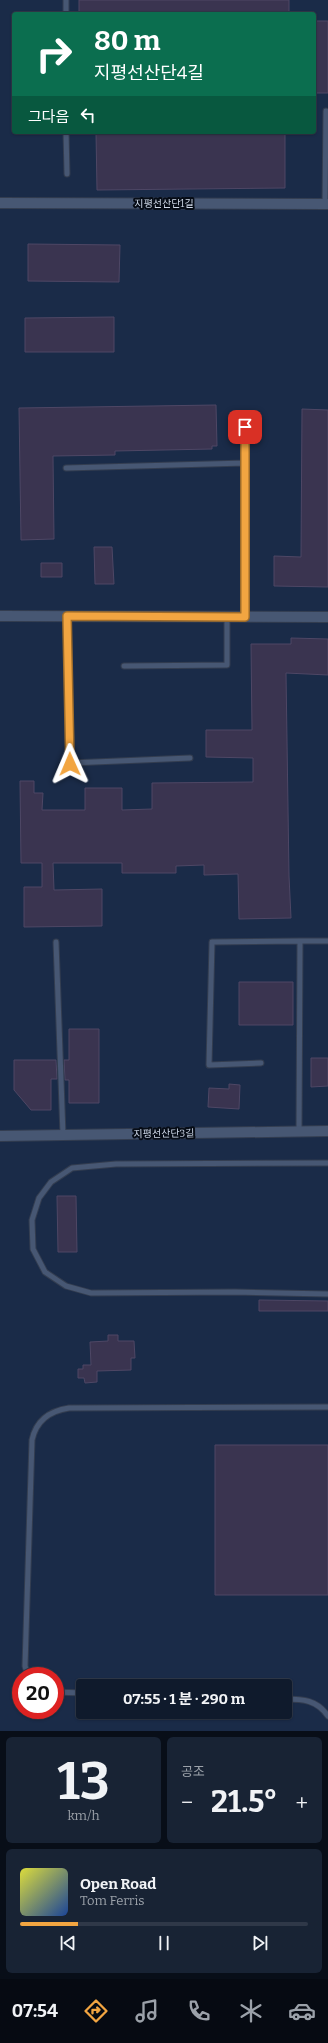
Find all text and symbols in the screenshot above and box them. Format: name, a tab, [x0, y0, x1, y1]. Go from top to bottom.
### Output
text: 80 m	[94, 24, 160, 57]
icon: right	[28, 28, 80, 80]
text: 지평선산단4길	[94, 62, 204, 84]
icon: left	[77, 104, 99, 126]
text: 그다음	[28, 108, 69, 126]
street label: 지평선산단1길	[134, 198, 194, 210]
pin	[228, 410, 262, 444]
icon: arrive	[234, 416, 256, 438]
position arrow	[49, 743, 91, 785]
street label: 지평선산단3길	[133, 1127, 195, 1141]
speed limit sign: 20	[12, 1667, 64, 1719]
text: 07:55 · 1 분 · 290 m	[123, 1690, 245, 1708]
text: 13	[57, 1750, 110, 1813]
text: 공조	[181, 1764, 205, 1779]
text: 21.5°	[211, 1784, 277, 1820]
text: −	[181, 1789, 193, 1816]
text: +	[295, 1789, 308, 1816]
text: km/h	[67, 1808, 100, 1823]
text: Open Road	[80, 1875, 156, 1893]
text: Tom Ferris	[80, 1893, 144, 1908]
icon: previous	[57, 1932, 79, 1954]
icon: pause	[153, 1932, 175, 1954]
icon: next	[249, 1932, 271, 1954]
icon: directions	[82, 1997, 110, 2025]
icon: music	[133, 1997, 161, 2025]
icon: phone	[185, 1997, 213, 2025]
icon: climate	[237, 1997, 265, 2025]
icon: car	[288, 1997, 316, 2025]
text: 07:54	[12, 2000, 58, 2022]

